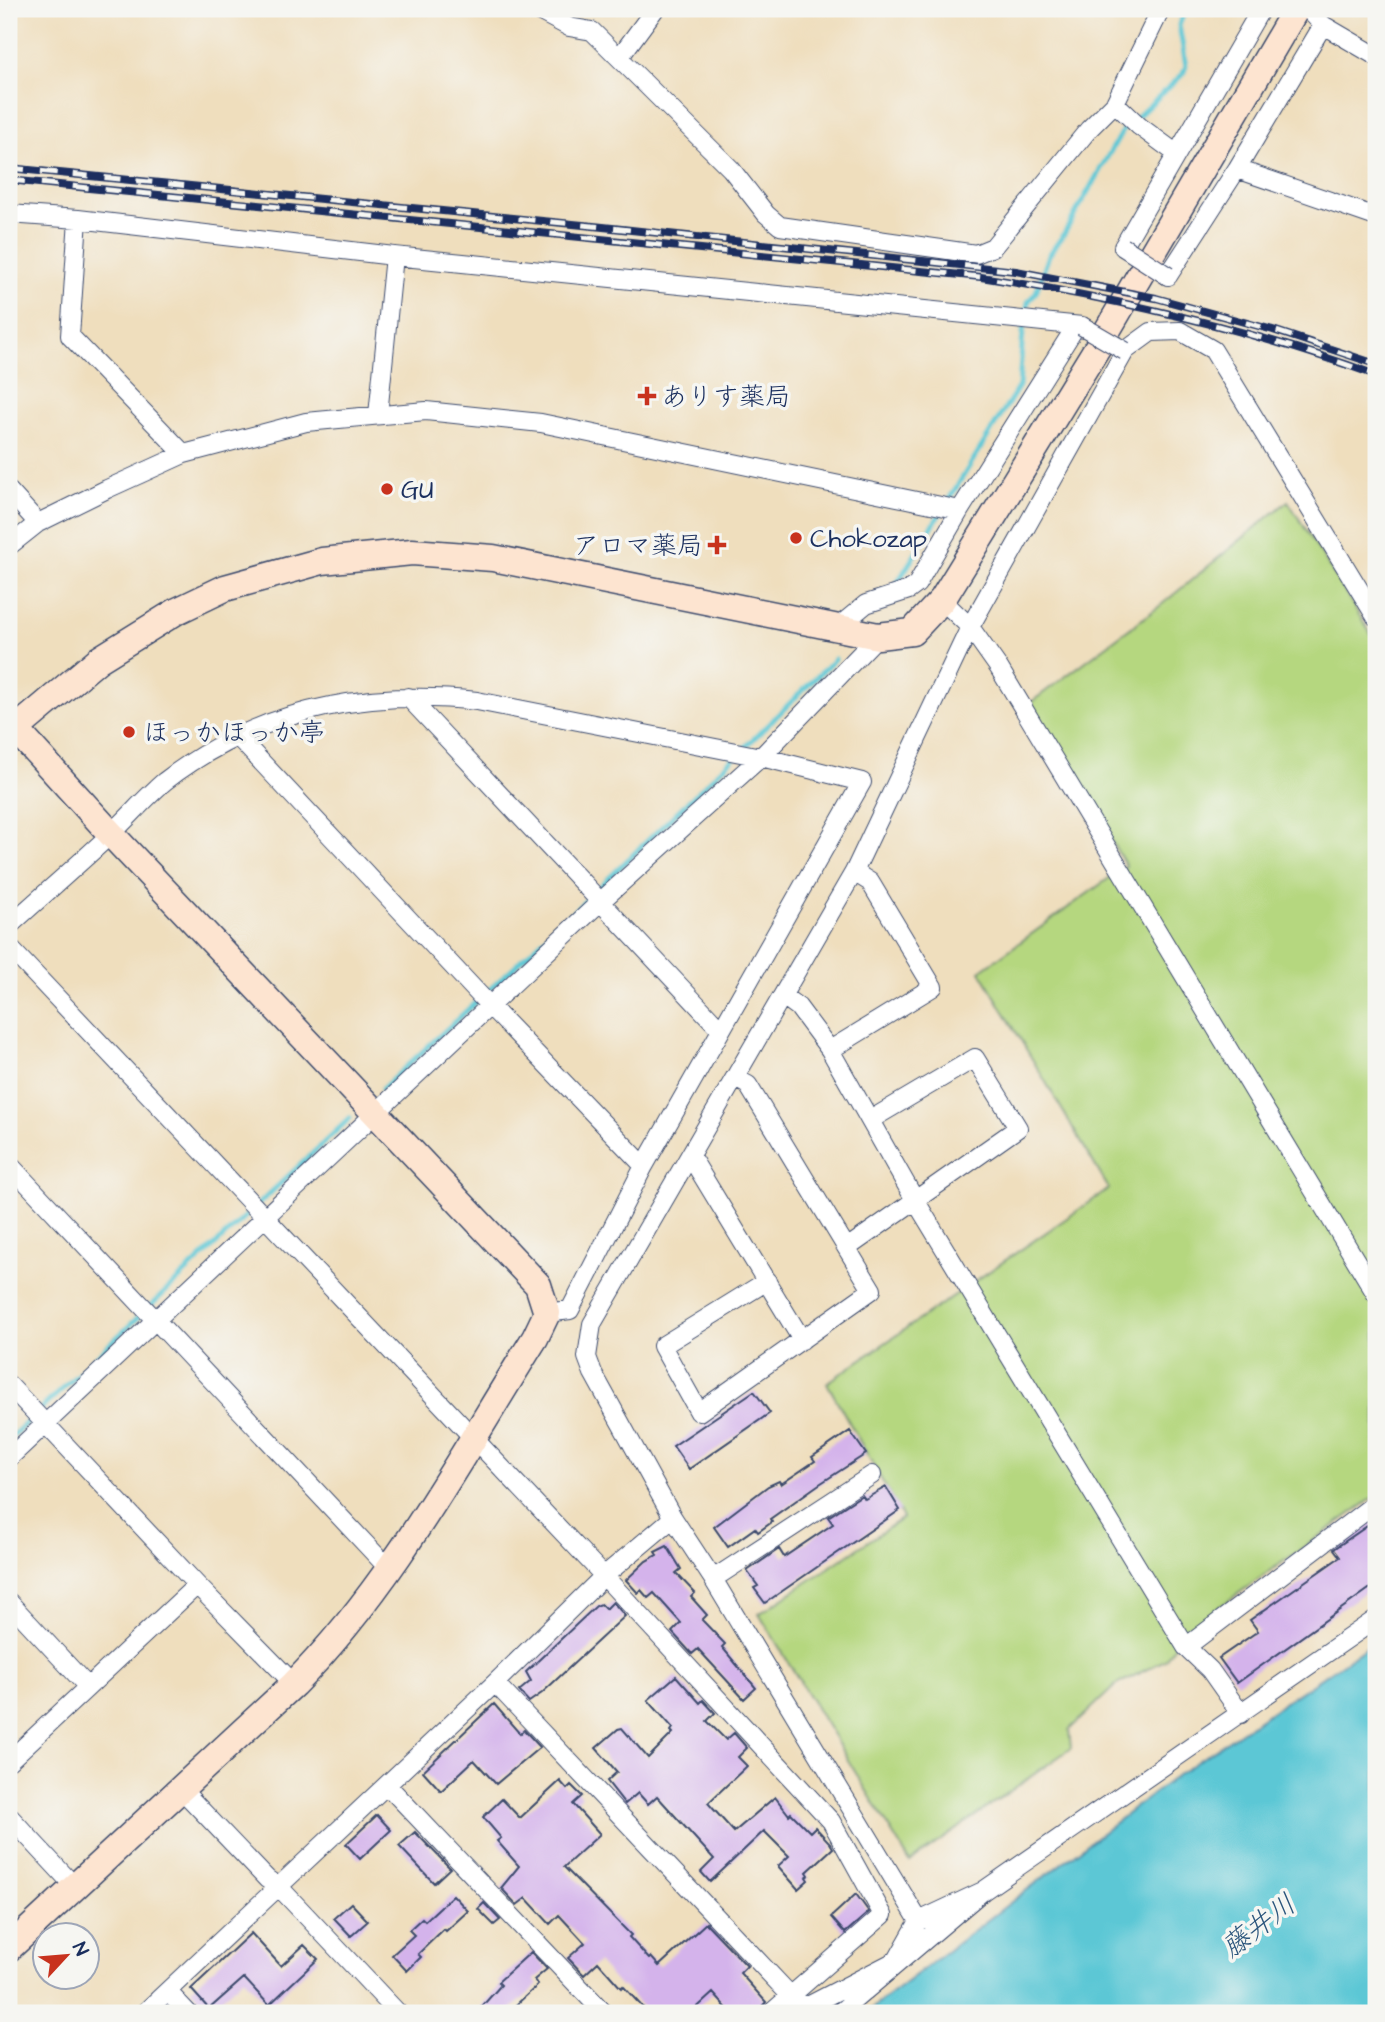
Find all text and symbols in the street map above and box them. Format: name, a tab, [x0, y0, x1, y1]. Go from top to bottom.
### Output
place label: ありす薬局	[661, 379, 791, 415]
marker: ありす薬局	[639, 388, 655, 404]
place label: GU	[401, 472, 434, 508]
marker: GU	[379, 481, 395, 497]
place label: Chokozap	[810, 521, 927, 557]
place label: アロマ薬局	[573, 528, 703, 564]
marker: Chokozap	[788, 530, 804, 546]
marker: アロマ薬局	[709, 537, 725, 553]
place label: ほっかほっか亭	[143, 715, 325, 751]
marker: ほっかほっか亭	[121, 724, 137, 740]
water label: 藤井川	[1214, 1885, 1304, 1967]
north arrow	[32, 1920, 102, 1990]
text: N	[65, 1938, 95, 1961]

